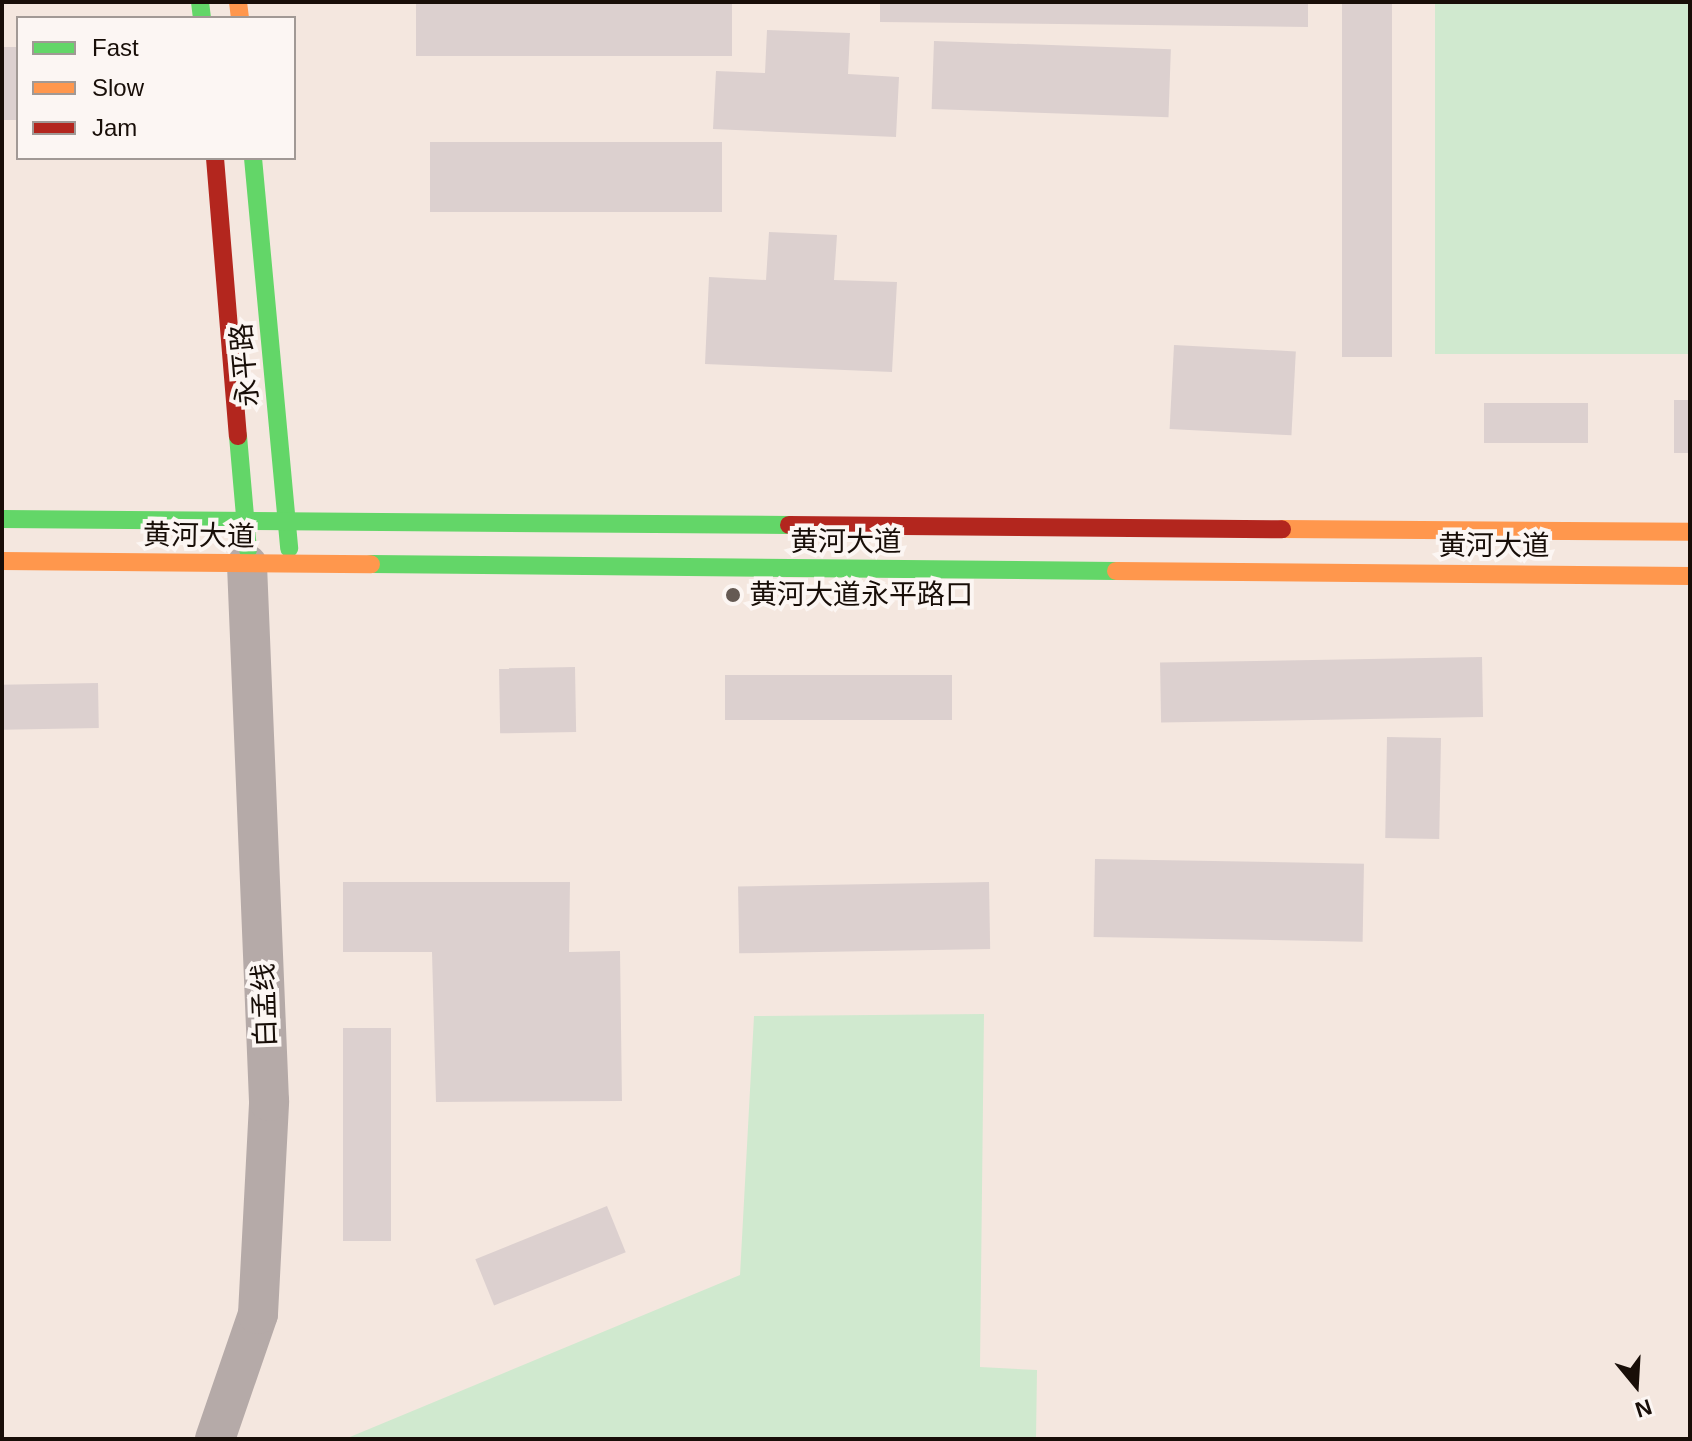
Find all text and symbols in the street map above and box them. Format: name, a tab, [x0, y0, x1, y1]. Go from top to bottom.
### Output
legend	[16, 16, 296, 160]
text: Fast	[92, 34, 139, 61]
text: Slow	[92, 74, 144, 101]
text: Jam	[92, 114, 137, 141]
street label: 永平路	[225, 322, 265, 408]
street label: 黄河大道	[143, 518, 255, 554]
street label: 黄河大道	[790, 525, 902, 559]
street label: 黄河大道	[1438, 529, 1550, 563]
place label: 黄河大道永平路口	[749, 578, 973, 612]
marker: 黄河大道永平路口	[724, 586, 742, 604]
street label: 白孟线	[247, 962, 283, 1048]
north arrow	[1596, 1345, 1676, 1425]
text: N	[1632, 1394, 1655, 1423]

